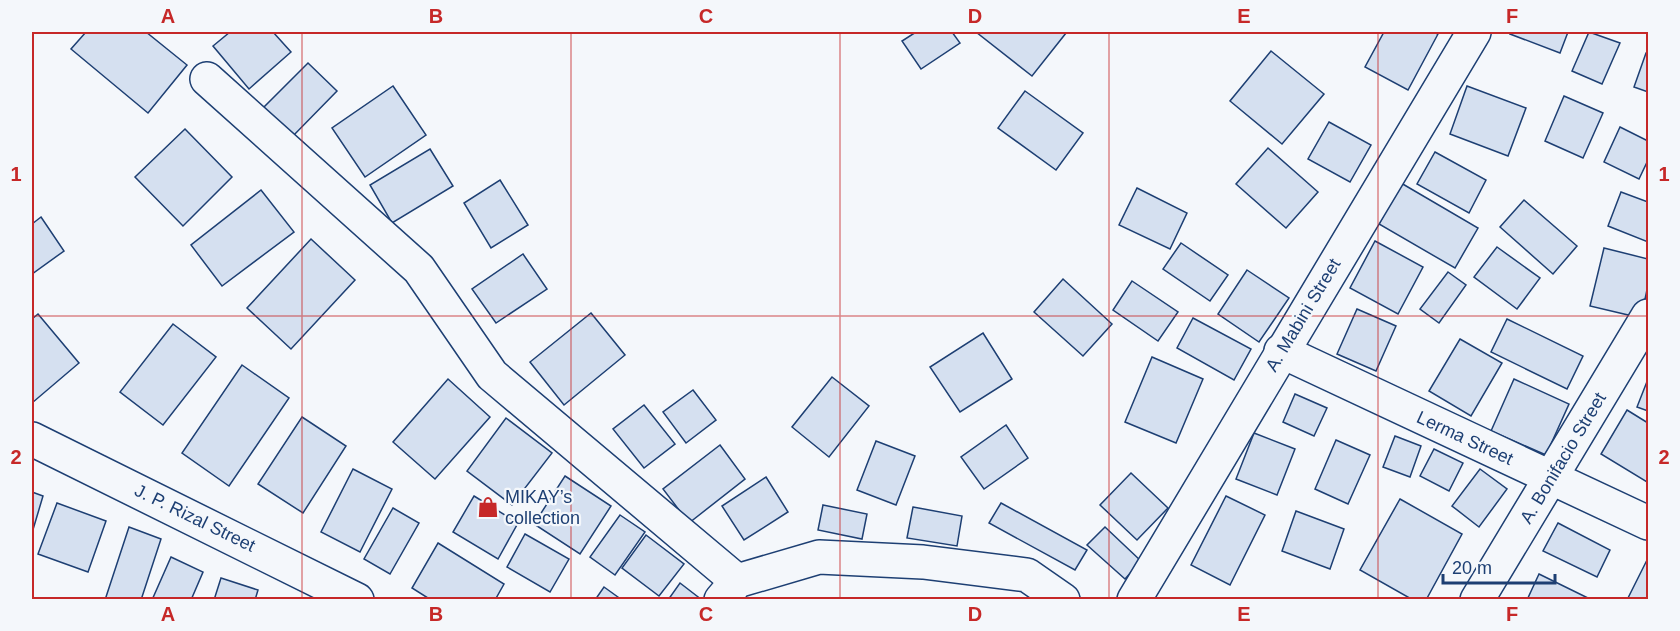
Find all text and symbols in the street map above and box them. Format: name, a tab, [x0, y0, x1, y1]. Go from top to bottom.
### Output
text: A	[161, 5, 175, 27]
text: B	[429, 5, 443, 27]
text: C	[699, 5, 713, 27]
text: D	[968, 5, 982, 27]
text: E	[1237, 5, 1251, 27]
text: F	[1506, 5, 1518, 27]
text: 1	[10, 163, 22, 185]
text: 1	[1658, 163, 1670, 185]
street label: A. Mabini Street	[1261, 255, 1345, 375]
street label: A. Bonifacio Street	[1516, 389, 1610, 527]
street label: Lerma Street	[1414, 407, 1516, 469]
text: 2	[10, 446, 22, 468]
text: 2	[1658, 446, 1670, 468]
street label: J. P. Rizal Street	[131, 480, 259, 556]
place label: MIKAY’s collection	[505, 487, 580, 528]
shop icon: MIKAY’s collection	[476, 495, 500, 519]
scale bar	[1443, 547, 1556, 585]
text: 20 m	[1452, 558, 1492, 578]
text: A	[161, 603, 175, 625]
text: B	[429, 603, 443, 625]
text: C	[699, 603, 713, 625]
text: D	[968, 603, 982, 625]
text: E	[1237, 603, 1251, 625]
text: F	[1506, 603, 1518, 625]

